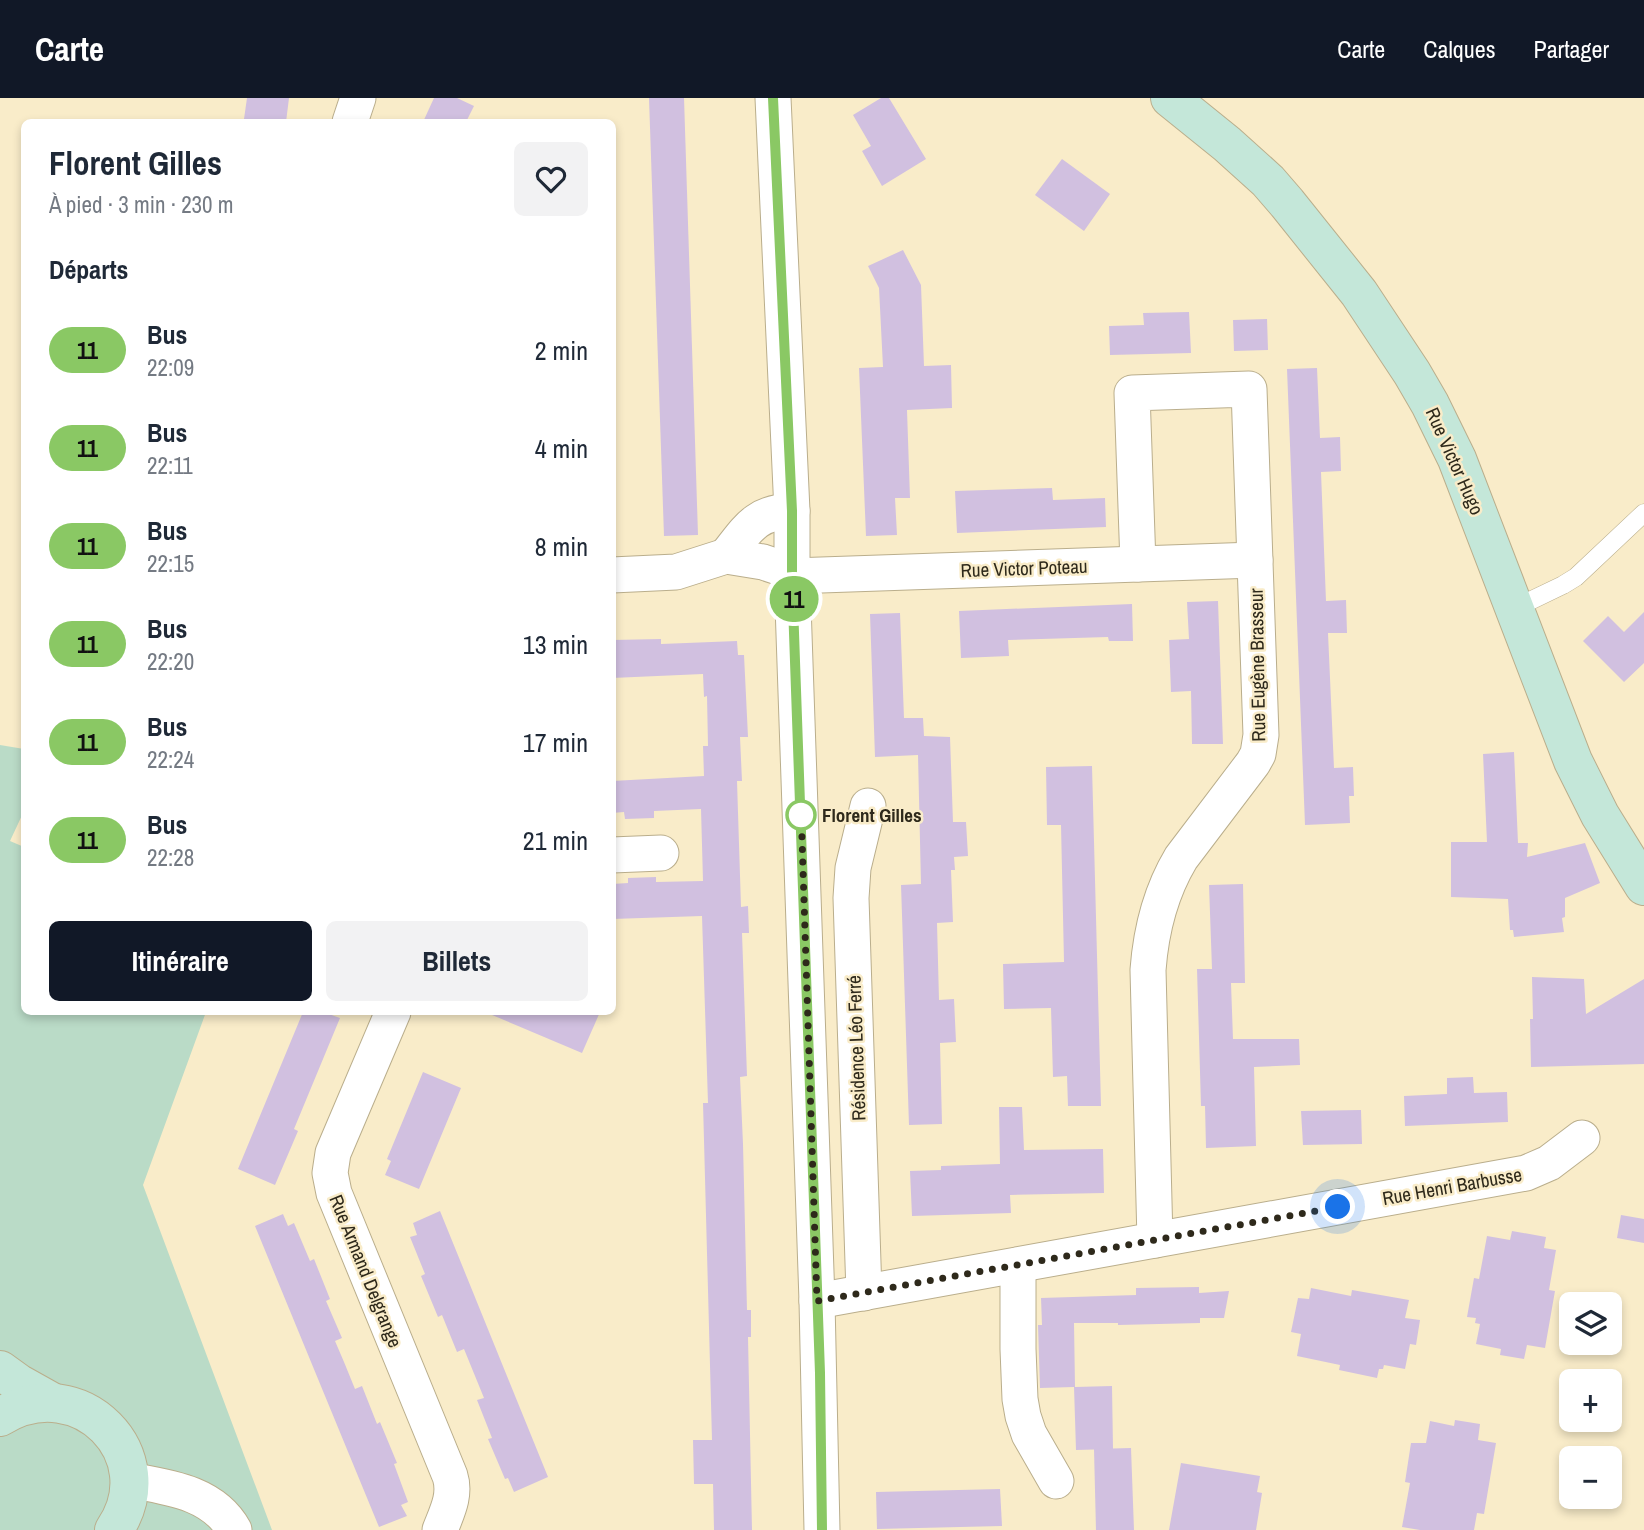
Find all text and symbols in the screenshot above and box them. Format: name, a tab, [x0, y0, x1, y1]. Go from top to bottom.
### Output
text: Carte	[35, 27, 104, 71]
text: Carte	[1337, 33, 1385, 65]
text: Calques	[1423, 33, 1496, 65]
text: Partager	[1534, 33, 1609, 65]
text: Florent Gilles	[49, 141, 222, 185]
button: heart	[514, 142, 588, 216]
text: À pied · 3 min · 230 m	[49, 189, 234, 220]
text: Départs	[49, 252, 128, 287]
text: Bus	[147, 317, 187, 352]
text: 2 min	[535, 333, 588, 368]
text: 11	[77, 334, 98, 366]
text: 22:09	[147, 352, 194, 383]
street label: Rue Victor Hugo	[1420, 403, 1490, 519]
text: Bus	[147, 415, 187, 450]
text: 4 min	[535, 431, 588, 466]
text: 11	[77, 432, 98, 464]
text: 22:11	[147, 450, 193, 481]
text: Bus	[147, 513, 187, 548]
text: 8 min	[535, 529, 588, 564]
text: 11	[77, 530, 98, 562]
text: 22:15	[147, 548, 194, 579]
street label: Rue Victor Poteau	[960, 553, 1088, 583]
line badge: 11	[762, 576, 826, 622]
text: 11	[784, 583, 804, 615]
street label: Rue Eugène Brasseur	[1243, 587, 1271, 742]
text: Bus	[147, 611, 187, 646]
text: 13 min	[523, 627, 588, 662]
text: 11	[77, 628, 98, 660]
text: 22:20	[147, 646, 194, 677]
text: Bus	[147, 709, 187, 744]
text: 17 min	[523, 725, 588, 760]
text: 11	[77, 726, 98, 758]
text: 22:24	[147, 744, 194, 775]
marker: Florent Gilles	[786, 800, 816, 830]
place label: Florent Gilles	[822, 802, 922, 828]
text: Bus	[147, 807, 187, 842]
text: 21 min	[523, 823, 588, 858]
text: 11	[77, 824, 98, 856]
text: 22:28	[147, 842, 194, 873]
button: Itinéraire	[49, 921, 312, 1001]
button: Billets	[326, 921, 588, 1001]
street label: Résidence Léo Ferré	[840, 975, 872, 1121]
street label: Rue Henri Barbusse	[1380, 1161, 1524, 1211]
your location	[1320, 1189, 1355, 1224]
street label: Rue Armand Delgrange	[323, 1191, 409, 1351]
map controls	[1559, 1292, 1622, 1509]
button: layers	[1559, 1292, 1622, 1355]
button: +	[1559, 1369, 1622, 1432]
button: −	[1559, 1446, 1622, 1509]

